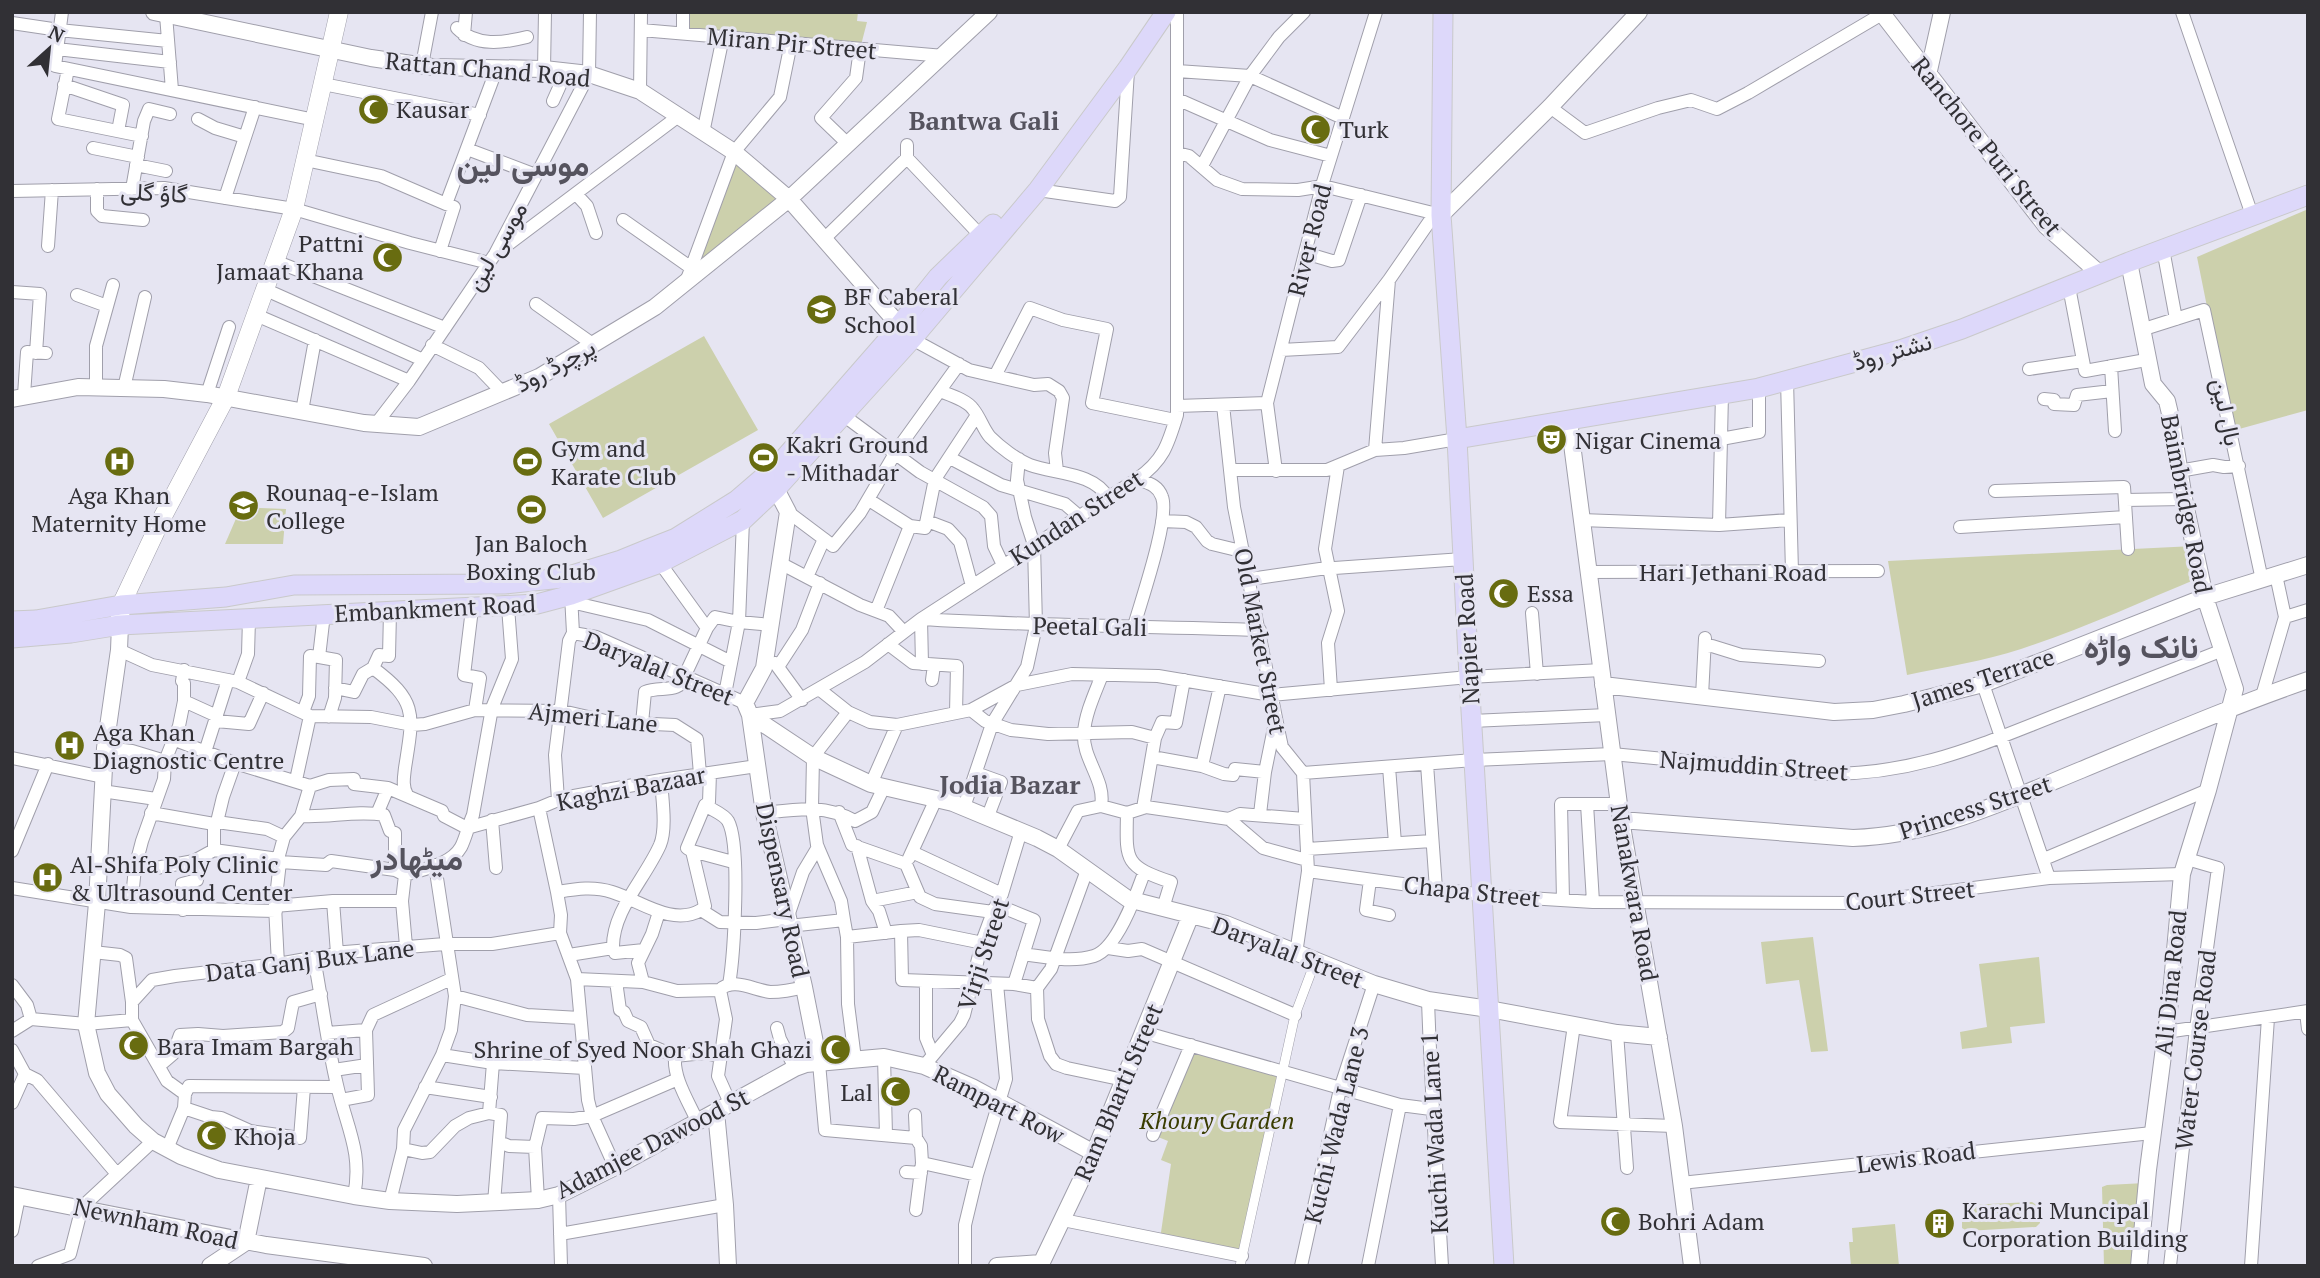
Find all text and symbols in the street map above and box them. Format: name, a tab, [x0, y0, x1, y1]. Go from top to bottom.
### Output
north arrow	[14, 14, 84, 84]
text: N	[45, 19, 70, 48]
street label: Miran Pir Street	[706, 20, 878, 66]
street label: Rattan Chand Road	[384, 44, 592, 94]
street label: Ranchore Puri Street	[1905, 50, 2069, 242]
mosque icon: Kausar	[356, 92, 390, 126]
place label: Kausar	[396, 93, 470, 125]
district label: Bantwa Gali	[909, 103, 1059, 137]
mosque icon: Turk	[1299, 112, 1333, 146]
place label: Turk	[1339, 113, 1389, 145]
district label: موسی لین	[457, 143, 589, 185]
street label: گاؤ گلی	[120, 174, 188, 210]
street label: River Road	[1280, 180, 1338, 300]
street label: موسی لین	[458, 196, 534, 296]
place label: Pattni Jamaat Khana	[216, 227, 364, 287]
mosque icon: Pattni Jamaat Khana	[370, 240, 404, 274]
place label: BF Caberal School	[844, 280, 959, 340]
school or university icon: BF Caberal School	[804, 293, 838, 327]
street label: نشتر روڈ	[1849, 324, 1935, 378]
street label: پرچرڈ روڈ	[509, 331, 601, 400]
street label: بال لین	[2204, 375, 2250, 449]
street label: Baimbridge Road	[2154, 412, 2220, 596]
theatre icon: Nigar Cinema	[1535, 423, 1569, 457]
place label: Nigar Cinema	[1575, 424, 1721, 456]
place label: Kakri Ground - Mithadar	[786, 428, 929, 488]
place label: Gym and Karate Club	[551, 432, 676, 492]
sports icon: Kakri Ground - Mithadar	[746, 441, 780, 475]
hospital icon: Aga Khan Maternity Home	[102, 444, 136, 478]
sports icon: Gym and Karate Club	[511, 445, 545, 479]
street label: Kundan Street	[1003, 462, 1149, 572]
place label: Rounaq-e-Islam College	[266, 476, 439, 536]
place label: Aga Khan Maternity Home	[32, 479, 206, 539]
school or university icon: Rounaq-e-Islam College	[226, 489, 260, 523]
sports icon: Jan Baloch Boxing Club	[514, 492, 548, 526]
place label: Jan Baloch Boxing Club	[466, 527, 596, 587]
street label: Old Market Street	[1227, 545, 1295, 737]
street label: Hari Jethani Road	[1639, 556, 1827, 588]
street label: Napier Road	[1448, 573, 1486, 705]
mosque icon: Essa	[1487, 576, 1521, 610]
place label: Essa	[1527, 577, 1574, 609]
street label: Embankment Road	[333, 587, 537, 629]
street label: Peetal Gali	[1032, 609, 1148, 643]
street label: Daryalal Street	[579, 623, 739, 713]
district label: نانک واڑہ	[2084, 625, 2198, 667]
street label: James Terrace	[1908, 640, 2058, 716]
street label: Ajmeri Lane	[527, 694, 659, 740]
place label: Aga Khan Diagnostic Centre	[93, 716, 284, 776]
hospital icon: Aga Khan Diagnostic Centre	[53, 729, 87, 763]
street label: Najmuddin Street	[1659, 742, 1850, 788]
street label: Kaghzi Bazaar	[554, 758, 709, 818]
district label: Jodia Bazar	[939, 767, 1081, 801]
street label: Princess Street	[1895, 767, 2055, 847]
street label: Dispensary Road	[749, 800, 817, 980]
street label: Nanakwara Road	[1604, 802, 1666, 984]
district label: میٹھادر	[370, 837, 463, 879]
place label: Al-Shifa Poly Clinic & Ultrasound Center	[70, 848, 293, 908]
hospital icon: Al-Shifa Poly Clinic & Ultrasound Center	[30, 861, 64, 895]
street label: Chapa Street	[1402, 868, 1542, 914]
street label: Court Street	[1844, 872, 1976, 918]
street label: Virji Street	[950, 893, 1016, 1015]
street label: Daryalal Street	[1208, 908, 1368, 996]
street label: Ali Dina Road	[2146, 908, 2194, 1058]
street label: Data Ganj Bux Lane	[204, 931, 416, 989]
street label: Water Course Road	[2167, 948, 2223, 1152]
street label: Ram Bharti Street	[1066, 998, 1170, 1186]
street label: Kuchi Wada Lane 3	[1296, 1023, 1376, 1227]
mosque icon: Bara Imam Bargah	[117, 1029, 151, 1063]
place label: Bara Imam Bargah	[157, 1030, 354, 1062]
street label: Kuchi Wada Lane 1	[1413, 1031, 1455, 1235]
mosque icon: Shrine of Syed Noor Shah Ghazi	[818, 1032, 852, 1066]
place label: Shrine of Syed Noor Shah Ghazi	[474, 1033, 812, 1065]
street label: Rampart Row	[928, 1057, 1070, 1151]
mosque icon: Lal	[879, 1075, 913, 1109]
place label: Lal	[840, 1076, 873, 1108]
street label: Adamjee Dawood St	[550, 1080, 754, 1206]
park label: Khoury Garden	[1139, 1104, 1294, 1136]
mosque icon: Khoja	[194, 1119, 228, 1153]
place label: Khoja	[234, 1120, 296, 1152]
street label: Lewis Road	[1855, 1134, 1977, 1180]
street label: Newnham Road	[71, 1190, 241, 1256]
place label: Karachi Muncipal Corporation Building	[1962, 1194, 2188, 1254]
mosque icon: Bohri Adam	[1598, 1204, 1632, 1238]
place label: Bohri Adam	[1638, 1205, 1765, 1237]
building icon: Karachi Muncipal Corporation Building	[1922, 1207, 1956, 1241]

